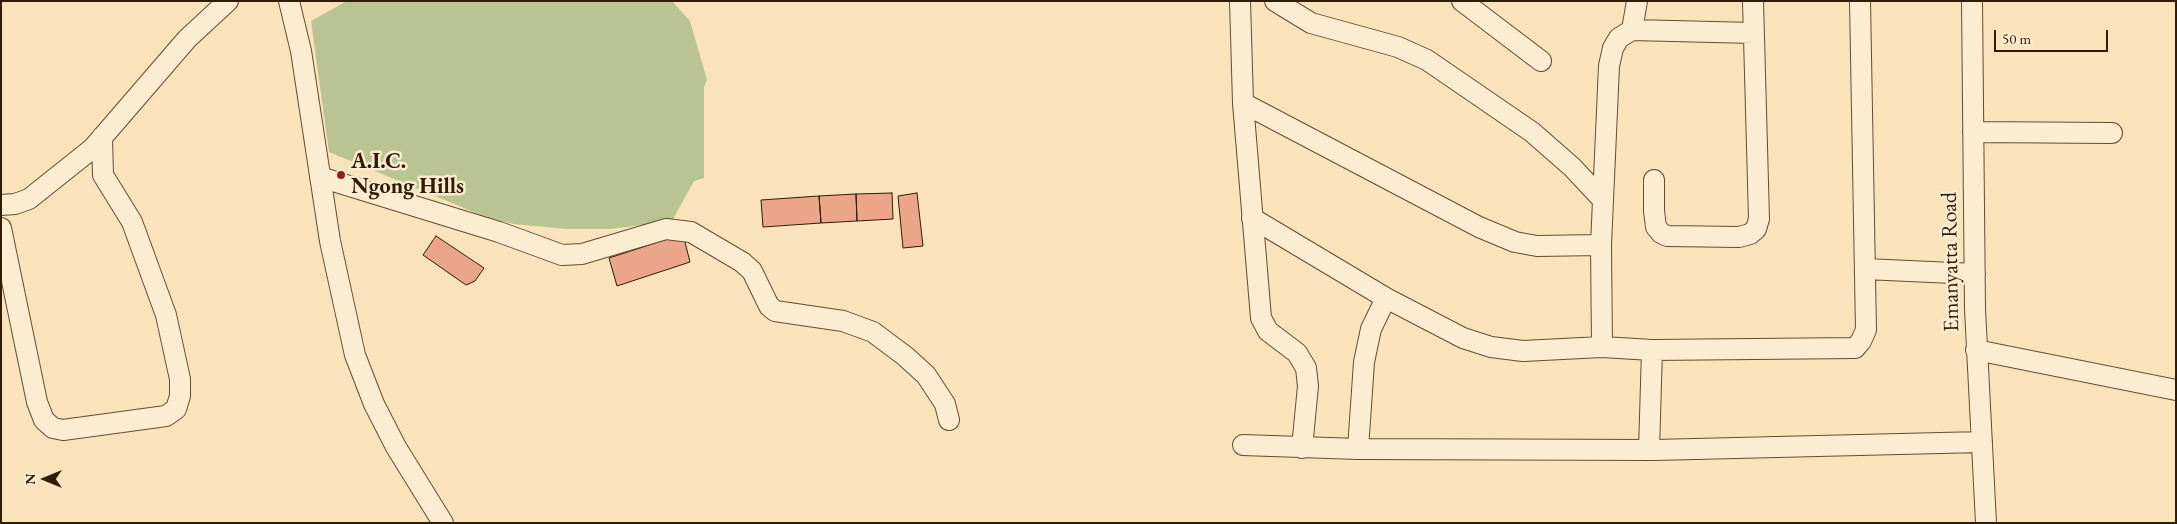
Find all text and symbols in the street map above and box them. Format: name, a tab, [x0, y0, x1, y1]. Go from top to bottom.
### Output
scale bar	[1997, 20, 2111, 52]
text: 50 m	[2002, 29, 2031, 48]
place label: A.I.C. Ngong Hills	[351, 149, 464, 200]
marker: A.I.C. Ngong Hills	[335, 169, 347, 181]
street label: Emanyatta Road	[1937, 192, 1965, 332]
north arrow	[20, 454, 70, 504]
text: N	[21, 473, 39, 485]

